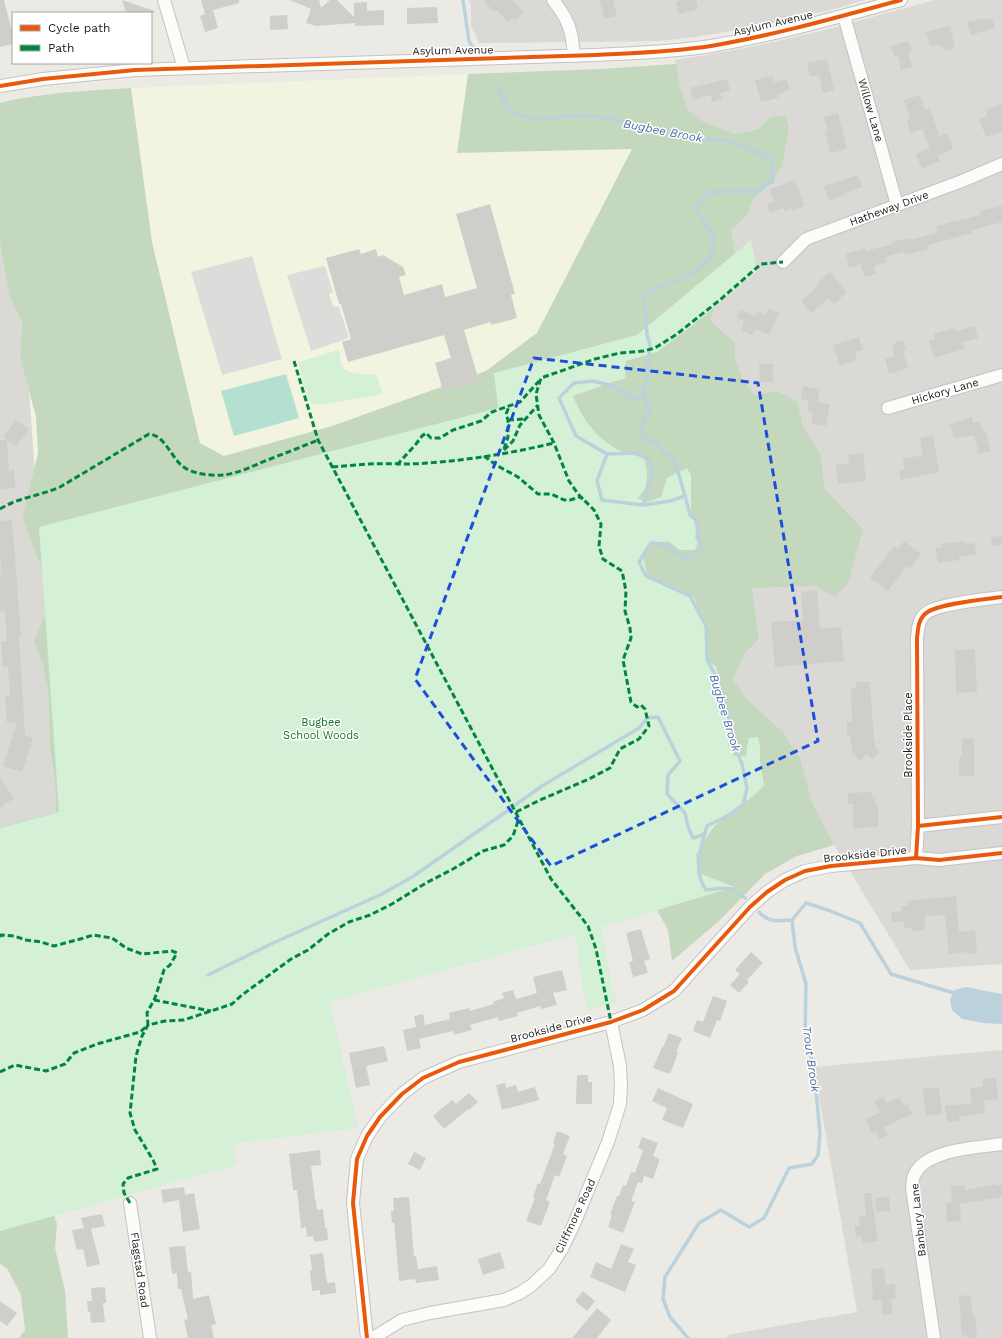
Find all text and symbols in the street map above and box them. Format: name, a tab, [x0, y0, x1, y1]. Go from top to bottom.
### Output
street label: Asylum Avenue	[732, 8, 814, 39]
legend	[12, 12, 152, 64]
text: Cycle path	[48, 21, 110, 35]
text: Path	[48, 41, 74, 55]
street label: Asylum Avenue	[412, 43, 494, 58]
street label: Willow Lane	[855, 77, 886, 143]
water label: Bugbee Brook	[622, 116, 704, 146]
street label: Hatheway Drive	[848, 188, 930, 229]
street label: Hickory Lane	[910, 376, 980, 407]
water label: Bugbee Brook	[707, 673, 744, 754]
street label: Brookside Place	[902, 692, 915, 778]
park label: Bugbee School Woods	[283, 716, 359, 742]
street label: Brookside Drive	[823, 844, 907, 865]
street label: Brookside Drive	[509, 1011, 593, 1046]
water label: Trout Brook	[799, 1025, 823, 1094]
street label: Cliffmore Road	[552, 1177, 598, 1256]
street label: Banbury Lane	[908, 1183, 929, 1257]
street label: Flagstad Road	[128, 1231, 151, 1309]

